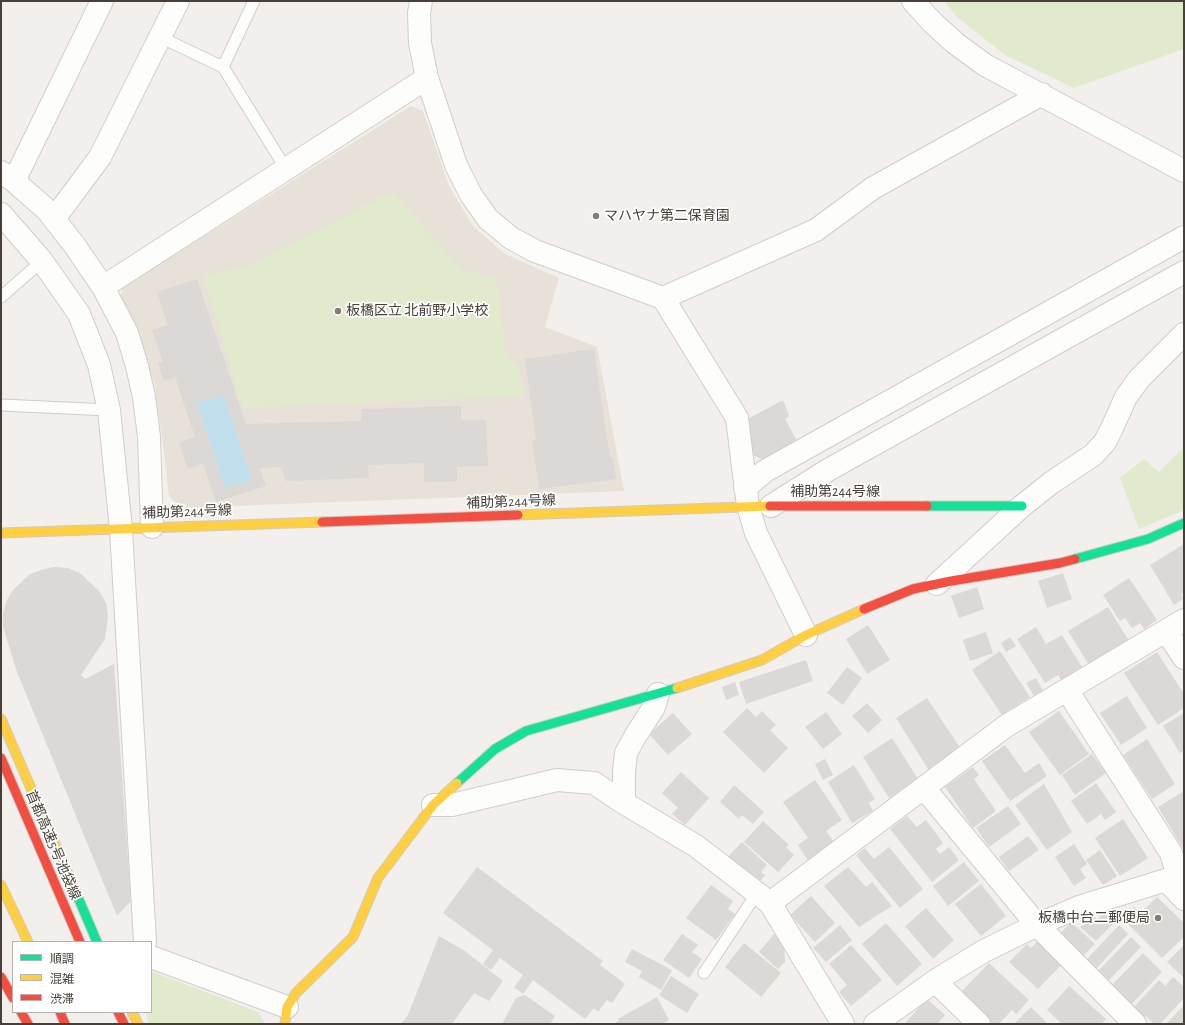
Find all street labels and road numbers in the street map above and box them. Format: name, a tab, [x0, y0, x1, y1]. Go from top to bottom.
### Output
street label: 補助第244号線	[790, 484, 880, 500]
street label: 補助第244号線	[466, 492, 556, 512]
street label: 補助第244号線	[142, 502, 232, 522]
street label: 首都高速5号池袋線	[22, 787, 84, 903]

